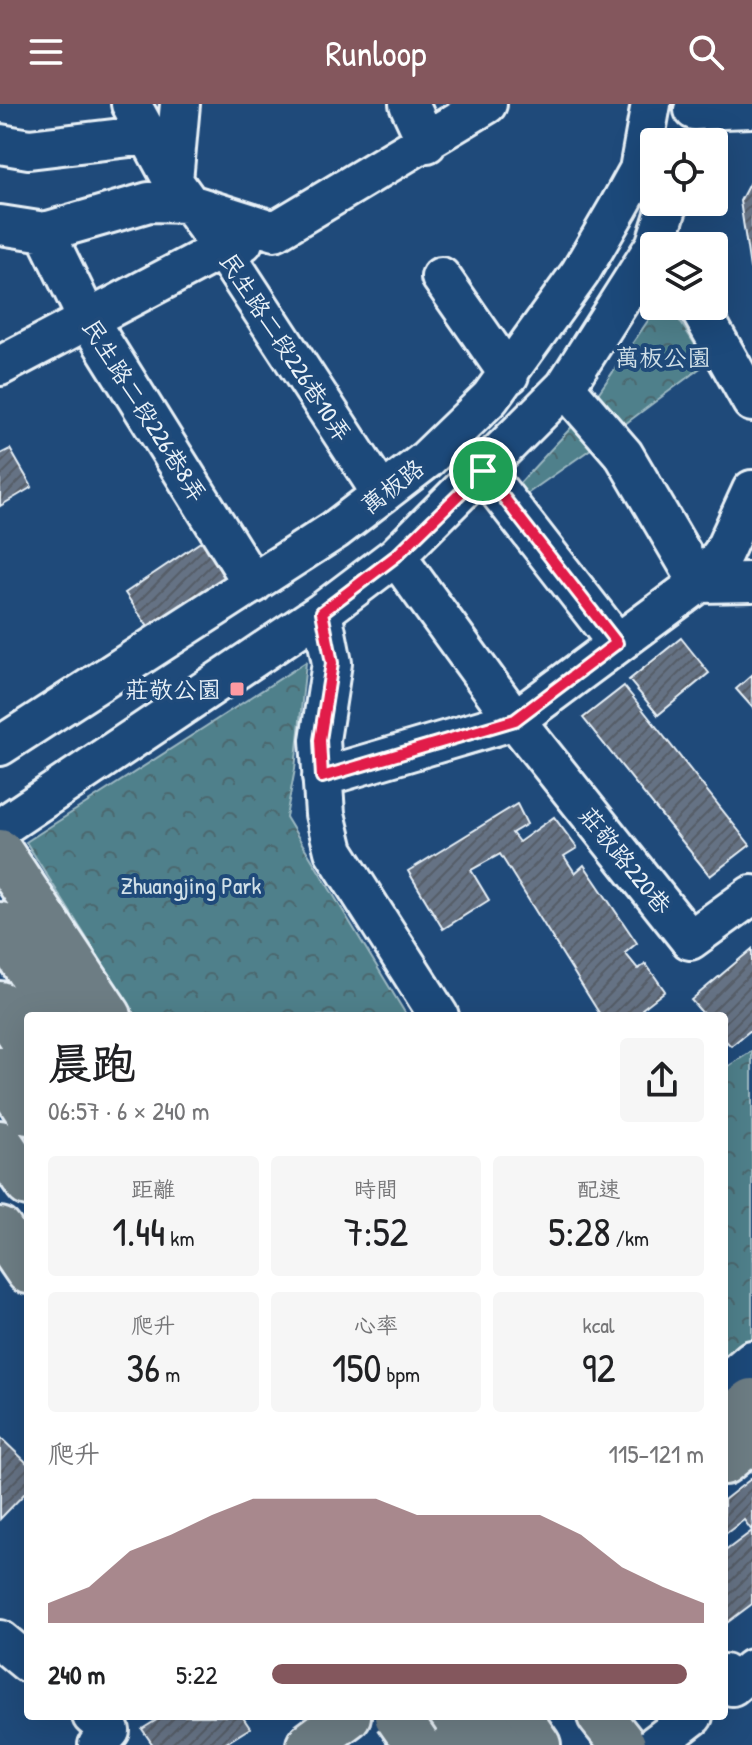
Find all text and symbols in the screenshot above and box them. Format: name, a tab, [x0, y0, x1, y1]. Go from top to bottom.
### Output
text: Runloop	[325, 28, 427, 77]
icon: menu	[24, 30, 68, 74]
icon: search	[684, 30, 728, 74]
map controls	[640, 128, 728, 320]
button: locate	[640, 128, 728, 216]
button: layers	[640, 232, 728, 320]
street label: 民生路二段226巷10弄	[213, 246, 359, 448]
street label: 民生路二段226巷8弄	[76, 312, 214, 508]
park label: 萬板公園	[615, 341, 711, 373]
pin	[449, 437, 517, 505]
icon: arrive	[461, 449, 505, 493]
street label: 萬板路	[354, 451, 430, 521]
place label: 莊敬公園	[125, 673, 221, 705]
marker: 莊敬公園	[228, 680, 246, 698]
street label: 莊敬路220巷	[573, 800, 679, 920]
park label: Zhuangjing Park	[121, 869, 262, 901]
text: 晨跑	[48, 1033, 136, 1093]
button: share	[620, 1038, 704, 1122]
text: 06:57 · 6 × 240 m	[48, 1093, 209, 1128]
text: 距離	[131, 1174, 175, 1204]
text: 時間	[354, 1174, 398, 1204]
text: 配速	[577, 1174, 621, 1204]
text: 1.44	[112, 1204, 165, 1258]
text: 7:52	[344, 1204, 408, 1258]
text: 5:28	[548, 1204, 611, 1258]
text: km	[165, 1223, 194, 1253]
text: /km	[611, 1223, 649, 1253]
text: 爬升	[131, 1310, 175, 1340]
text: 心率	[354, 1310, 398, 1340]
text: kcal	[583, 1310, 615, 1340]
text: 36	[126, 1340, 160, 1394]
text: 150	[332, 1340, 381, 1394]
text: 92	[582, 1340, 615, 1394]
text: m	[160, 1359, 180, 1389]
text: bpm	[381, 1359, 420, 1389]
text: 爬升	[48, 1436, 100, 1471]
text: 115–121 m	[609, 1436, 704, 1471]
text: 240 m	[48, 1657, 105, 1692]
text: 5:22	[176, 1657, 217, 1692]

